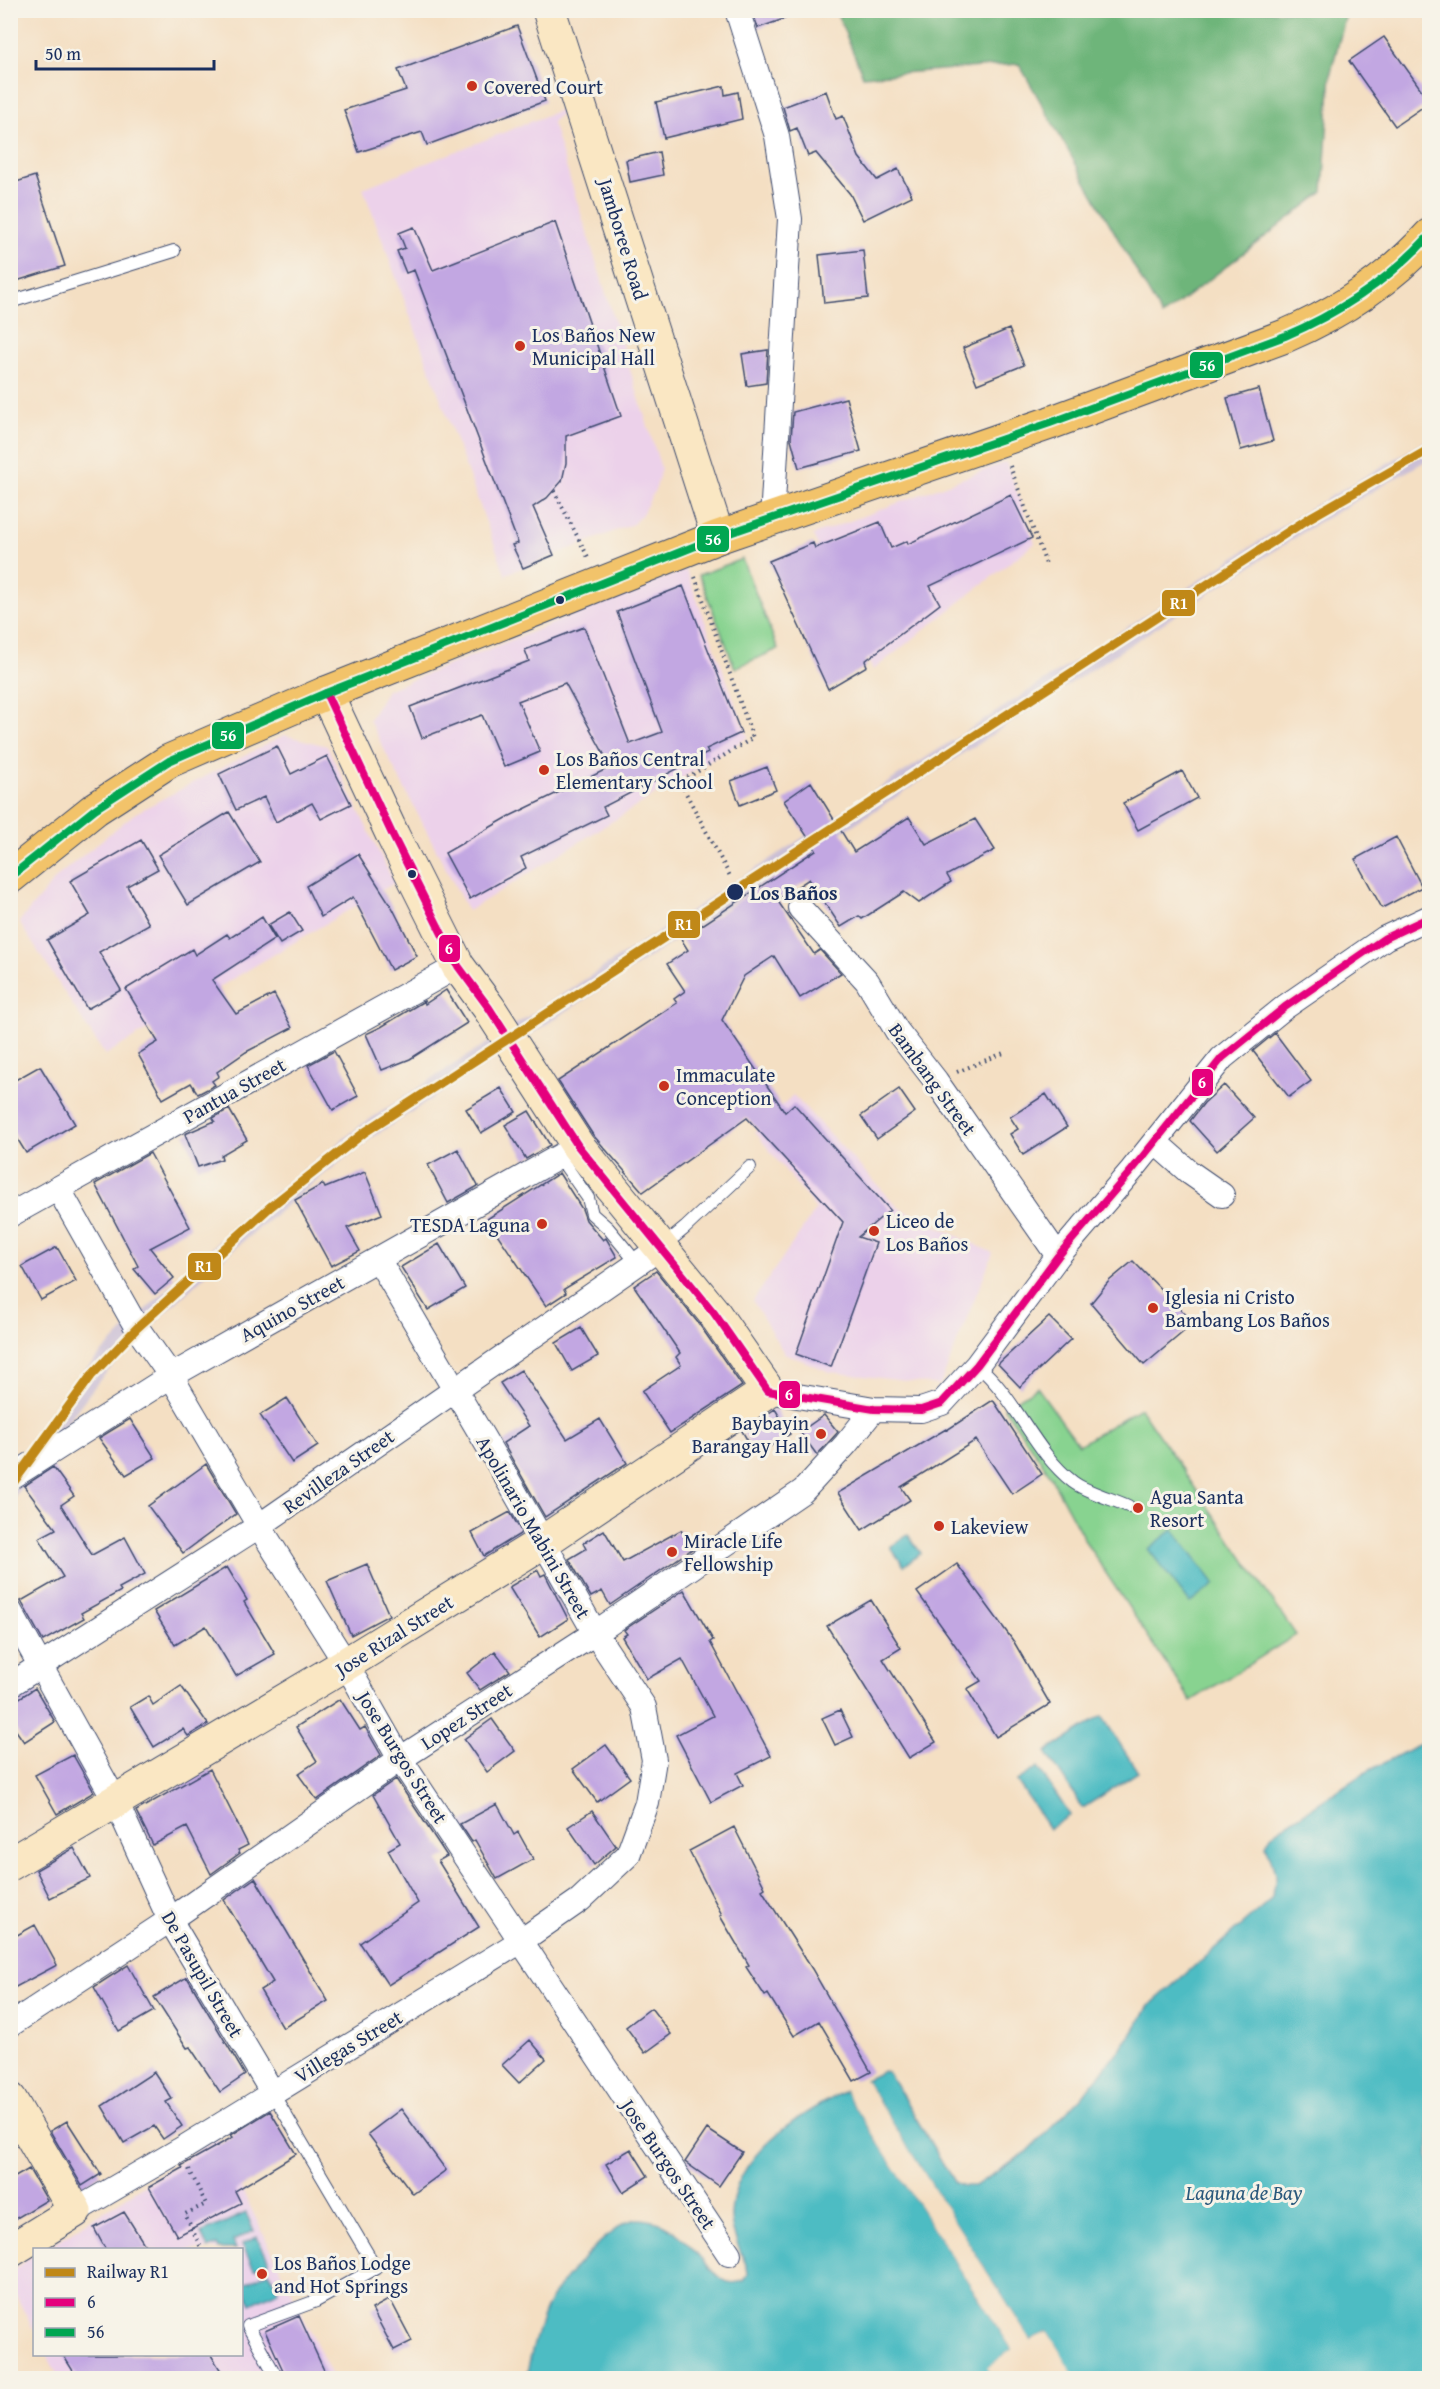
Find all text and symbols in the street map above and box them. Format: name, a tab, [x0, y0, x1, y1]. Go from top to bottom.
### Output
scale bar	[36, 33, 214, 71]
text: 50 m	[45, 40, 81, 67]
place label: Covered Court	[484, 72, 603, 101]
marker: Covered Court	[465, 79, 479, 93]
street label: Jamboree Road	[591, 172, 656, 304]
place label: Los Baños New Municipal Hall	[532, 320, 656, 372]
marker: Los Baños New Municipal Hall	[513, 339, 527, 353]
line badge: 56	[1189, 351, 1224, 379]
text: 56	[1199, 353, 1215, 377]
line badge: 56	[696, 525, 730, 553]
text: 56	[705, 527, 721, 551]
line badge: R1	[1161, 589, 1196, 617]
text: R1	[1170, 591, 1188, 615]
unlabelled marker	[554, 594, 566, 606]
line badge: 56	[211, 721, 245, 750]
text: 56	[220, 723, 236, 747]
place label: Los Baños Central Elementary School	[556, 744, 713, 796]
marker: Los Baños Central Elementary School	[537, 763, 551, 777]
unlabelled marker	[406, 868, 418, 880]
place label: Los Baños	[750, 878, 838, 907]
marker: Los Baños	[725, 882, 745, 902]
line badge: R1	[667, 910, 701, 939]
text: R1	[675, 912, 693, 936]
line badge: 6	[438, 934, 461, 963]
text: 6	[445, 936, 453, 960]
street label: Bambang Street	[882, 1017, 984, 1141]
street label: Pantua Street	[177, 1050, 291, 1130]
place label: Immaculate Conception	[676, 1060, 775, 1112]
line badge: 6	[1191, 1068, 1214, 1097]
text: 6	[1198, 1070, 1206, 1094]
marker: Immaculate Conception	[657, 1079, 671, 1093]
place label: Liceo de Los Baños	[886, 1206, 969, 1258]
place label: TESDA Laguna	[410, 1210, 531, 1239]
marker: TESDA Laguna	[535, 1217, 549, 1231]
marker: Liceo de Los Baños	[867, 1224, 881, 1238]
line badge: R1	[187, 1252, 222, 1281]
text: R1	[195, 1254, 213, 1278]
street label: Aquino Street	[234, 1267, 350, 1349]
place label: Iglesia ni Cristo Bambang Los Baños	[1165, 1282, 1330, 1334]
marker: Iglesia ni Cristo Bambang Los Baños	[1146, 1301, 1160, 1315]
line badge: 6	[778, 1380, 801, 1409]
text: 6	[785, 1382, 793, 1406]
place label: Baybayin Barangay Hall	[692, 1408, 809, 1460]
street label: Revilleza Street	[276, 1422, 400, 1520]
marker: Baybayin Barangay Hall	[814, 1427, 828, 1441]
street label: Apolinario Mabini Street	[470, 1430, 598, 1624]
place label: Agua Santa Resort	[1150, 1482, 1244, 1534]
marker: Agua Santa Resort	[1131, 1501, 1145, 1515]
place label: Lakeview	[951, 1512, 1029, 1541]
marker: Lakeview	[932, 1519, 946, 1533]
place label: Miracle Life Fellowship	[684, 1526, 783, 1578]
marker: Miracle Life Fellowship	[665, 1545, 679, 1559]
street label: Jose Rizal Street	[327, 1587, 459, 1684]
street label: Lopez Street	[415, 1676, 517, 1756]
street label: Jose Burgos Street	[349, 1682, 456, 1829]
street label: De Pasupil Street	[155, 1905, 251, 2043]
street label: Villegas Street	[288, 2002, 408, 2090]
street label: Jose Burgos Street	[613, 2091, 723, 2235]
water label: Laguna de Bay	[1185, 2177, 1303, 2208]
legend	[33, 2248, 243, 2356]
place label: Los Baños Lodge and Hot Springs	[274, 2248, 411, 2300]
text: Railway R1	[87, 2258, 169, 2285]
marker: Los Baños Lodge and Hot Springs	[255, 2267, 269, 2281]
text: 6	[87, 2288, 96, 2315]
text: 56	[87, 2318, 104, 2345]

